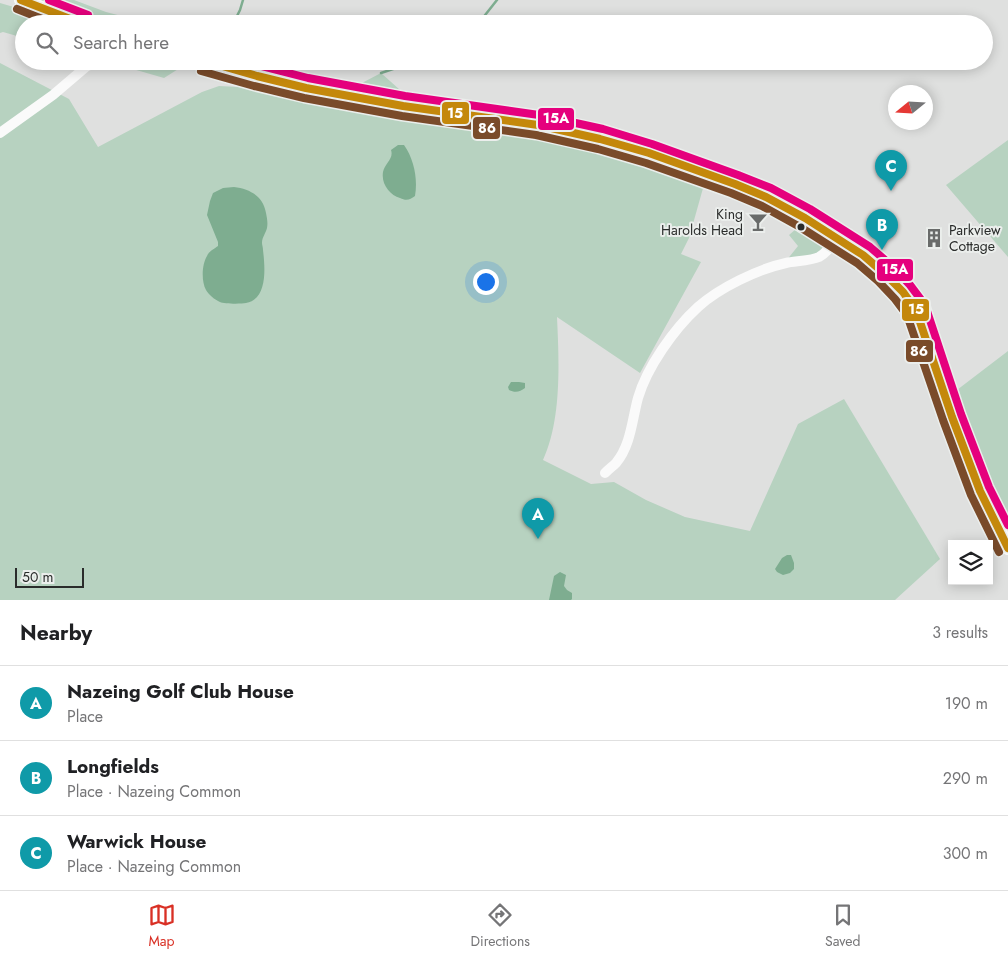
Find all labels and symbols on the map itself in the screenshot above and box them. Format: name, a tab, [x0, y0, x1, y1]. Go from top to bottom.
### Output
north arrow	[888, 85, 933, 130]
line badge: 15	[441, 101, 470, 125]
text: 15	[447, 103, 463, 123]
line badge: 15A	[537, 107, 575, 131]
text: 15A	[543, 108, 570, 128]
line badge: 86	[472, 116, 501, 140]
text: 86	[478, 118, 496, 138]
pin: C	[875, 150, 907, 191]
place label: King Harolds Head	[661, 204, 743, 240]
pin: B	[866, 209, 898, 250]
bar icon: King Harolds Head	[747, 211, 769, 233]
place label: Parkview Cottage	[949, 220, 1001, 256]
unlabelled marker	[796, 222, 806, 232]
building icon: Parkview Cottage	[923, 227, 945, 249]
line badge: 15A	[876, 258, 914, 282]
text: 15A	[882, 259, 909, 279]
your location	[473, 269, 499, 295]
line badge: 15	[901, 298, 930, 322]
text: 15	[908, 299, 924, 319]
line badge: 86	[905, 339, 934, 363]
text: 86	[910, 341, 928, 361]
pin: A	[522, 498, 554, 539]
scale bar	[15, 565, 84, 588]

